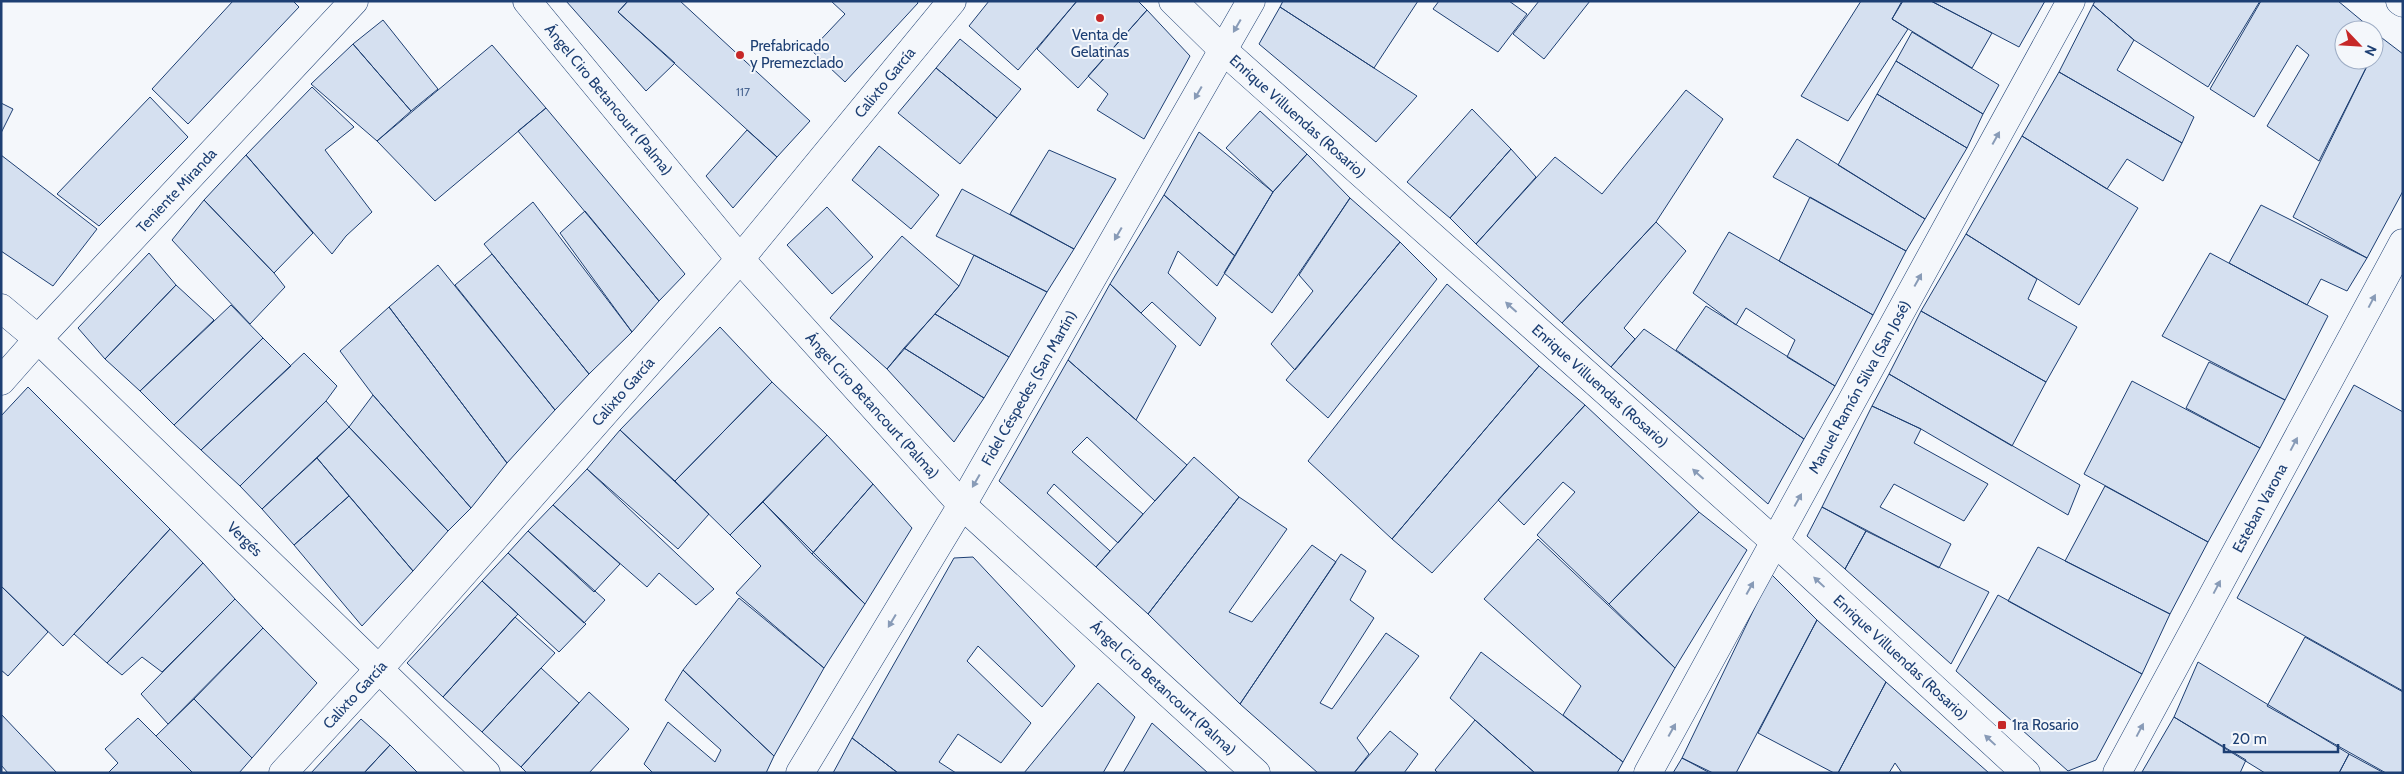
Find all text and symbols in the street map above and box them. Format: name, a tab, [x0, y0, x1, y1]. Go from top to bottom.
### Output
marker: Venta de Gelatinas	[1094, 12, 1106, 24]
one-way arrow	[1232, 19, 1241, 32]
street label: Ángel Ciro Betancourt (Palma)	[541, 20, 676, 179]
north arrow	[2334, 20, 2384, 70]
place label: Venta de Gelatinas	[1071, 26, 1129, 61]
place label: Prefabricado y Premezclado	[750, 37, 844, 72]
text: N	[2361, 42, 2381, 59]
street label: Calixto García	[851, 43, 920, 122]
marker: Prefabricado y Premezclado	[734, 49, 746, 61]
street label: Enrique Villuendas (Rosario)	[1226, 51, 1369, 182]
house number: 117	[736, 84, 750, 99]
one-way arrow	[1194, 86, 1203, 99]
one-way arrow	[1992, 131, 2001, 144]
street label: Teniente Miranda	[133, 144, 221, 237]
one-way arrow	[1113, 227, 1122, 240]
one-way arrow	[1914, 274, 1923, 287]
one-way arrow	[2367, 294, 2376, 308]
street label: Manuel Ramón Silva (San José)	[1805, 297, 1914, 477]
one-way arrow	[1505, 302, 1518, 313]
street label: Fidel Céspedes (San Martín)	[978, 307, 1081, 469]
street label: Enrique Villuendas (Rosario)	[1528, 321, 1672, 451]
street label: Ángel Ciro Betancourt (Palma)	[802, 328, 943, 482]
street label: Calixto García	[588, 353, 659, 430]
one-way arrow	[2290, 437, 2299, 451]
street label: Esteban Varona	[2229, 460, 2292, 556]
one-way arrow	[1692, 468, 1704, 480]
one-way arrow	[972, 475, 981, 488]
one-way arrow	[1794, 493, 1803, 506]
street label: Vergés	[223, 518, 266, 560]
one-way arrow	[1812, 577, 1825, 588]
one-way arrow	[1746, 580, 1754, 595]
one-way arrow	[2213, 580, 2221, 594]
street label: Enrique Villuendas (Rosario)	[1830, 591, 1971, 724]
one-way arrow	[888, 614, 897, 627]
street label: Ángel Ciro Betancourt (Palma)	[1087, 617, 1240, 759]
street label: Calixto García	[319, 657, 391, 733]
place label: 1ra Rosario	[2012, 716, 2079, 734]
marker: 1ra Rosario	[1996, 719, 2008, 731]
scale bar	[2224, 722, 2338, 754]
one-way arrow	[1667, 723, 1676, 737]
one-way arrow	[2136, 723, 2144, 737]
text: 20 m	[2232, 730, 2267, 748]
one-way arrow	[1984, 734, 1996, 746]

